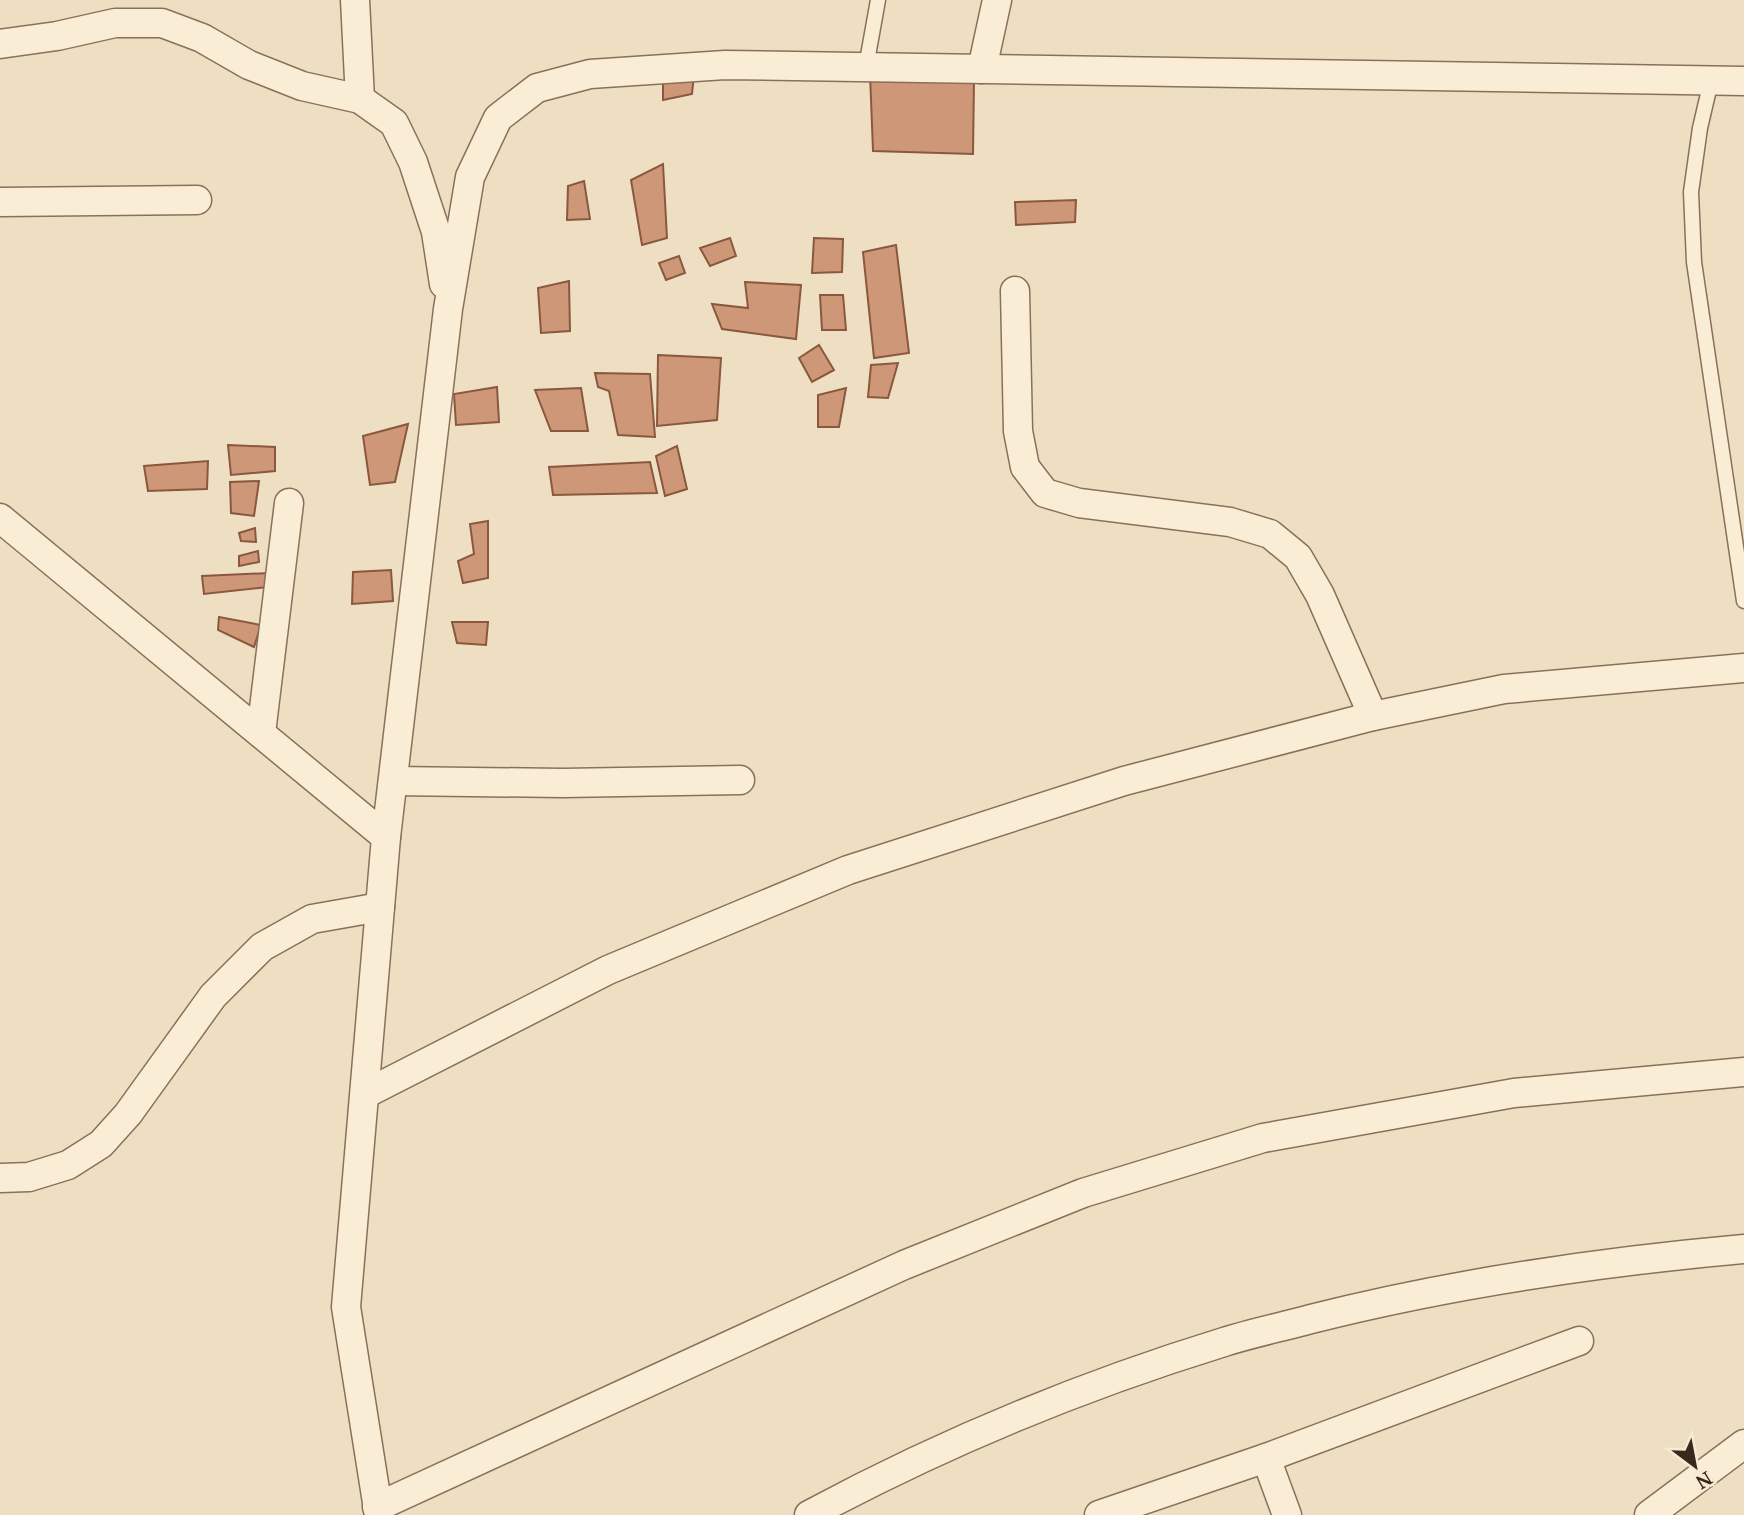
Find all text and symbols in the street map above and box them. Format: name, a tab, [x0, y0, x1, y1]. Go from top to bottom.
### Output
north arrow	[1660, 1431, 1730, 1501]
text: N	[1691, 1465, 1717, 1495]

